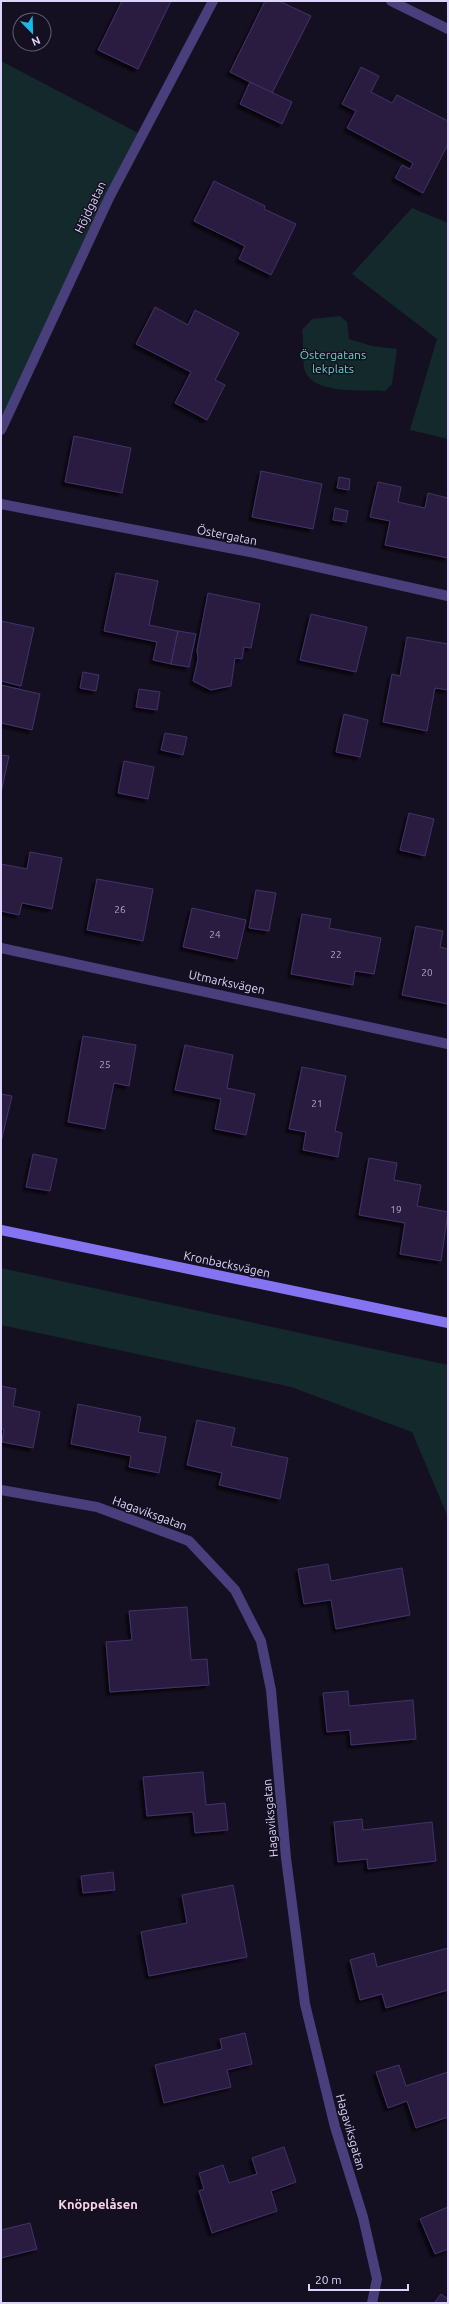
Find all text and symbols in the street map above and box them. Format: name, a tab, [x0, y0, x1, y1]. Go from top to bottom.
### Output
north arrow	[12, 12, 52, 52]
text: N	[30, 34, 42, 48]
street label: Höjdgatan	[72, 179, 108, 235]
park label: Östergatans lekplats	[300, 348, 366, 375]
street label: Östergatan	[196, 523, 258, 547]
house number: 26	[114, 904, 126, 915]
house number: 24	[209, 929, 221, 940]
house number: 22	[330, 949, 342, 960]
house number: 20	[421, 967, 433, 978]
street label: Utmarksvägen	[188, 968, 266, 996]
house number: 25	[99, 1059, 111, 1070]
house number: 21	[311, 1098, 323, 1109]
house number: 19	[390, 1204, 402, 1215]
street label: Kronbacksvägen	[183, 1248, 271, 1280]
street label: Hagaviksgatan	[111, 1493, 189, 1533]
street label: Hagaviksgatan	[260, 1778, 280, 1858]
street label: Hagaviksgatan	[334, 2093, 368, 2171]
district label: Knöppelåsen	[58, 2197, 138, 2211]
scale bar	[309, 2266, 408, 2292]
text: 20 m	[315, 2273, 342, 2286]

